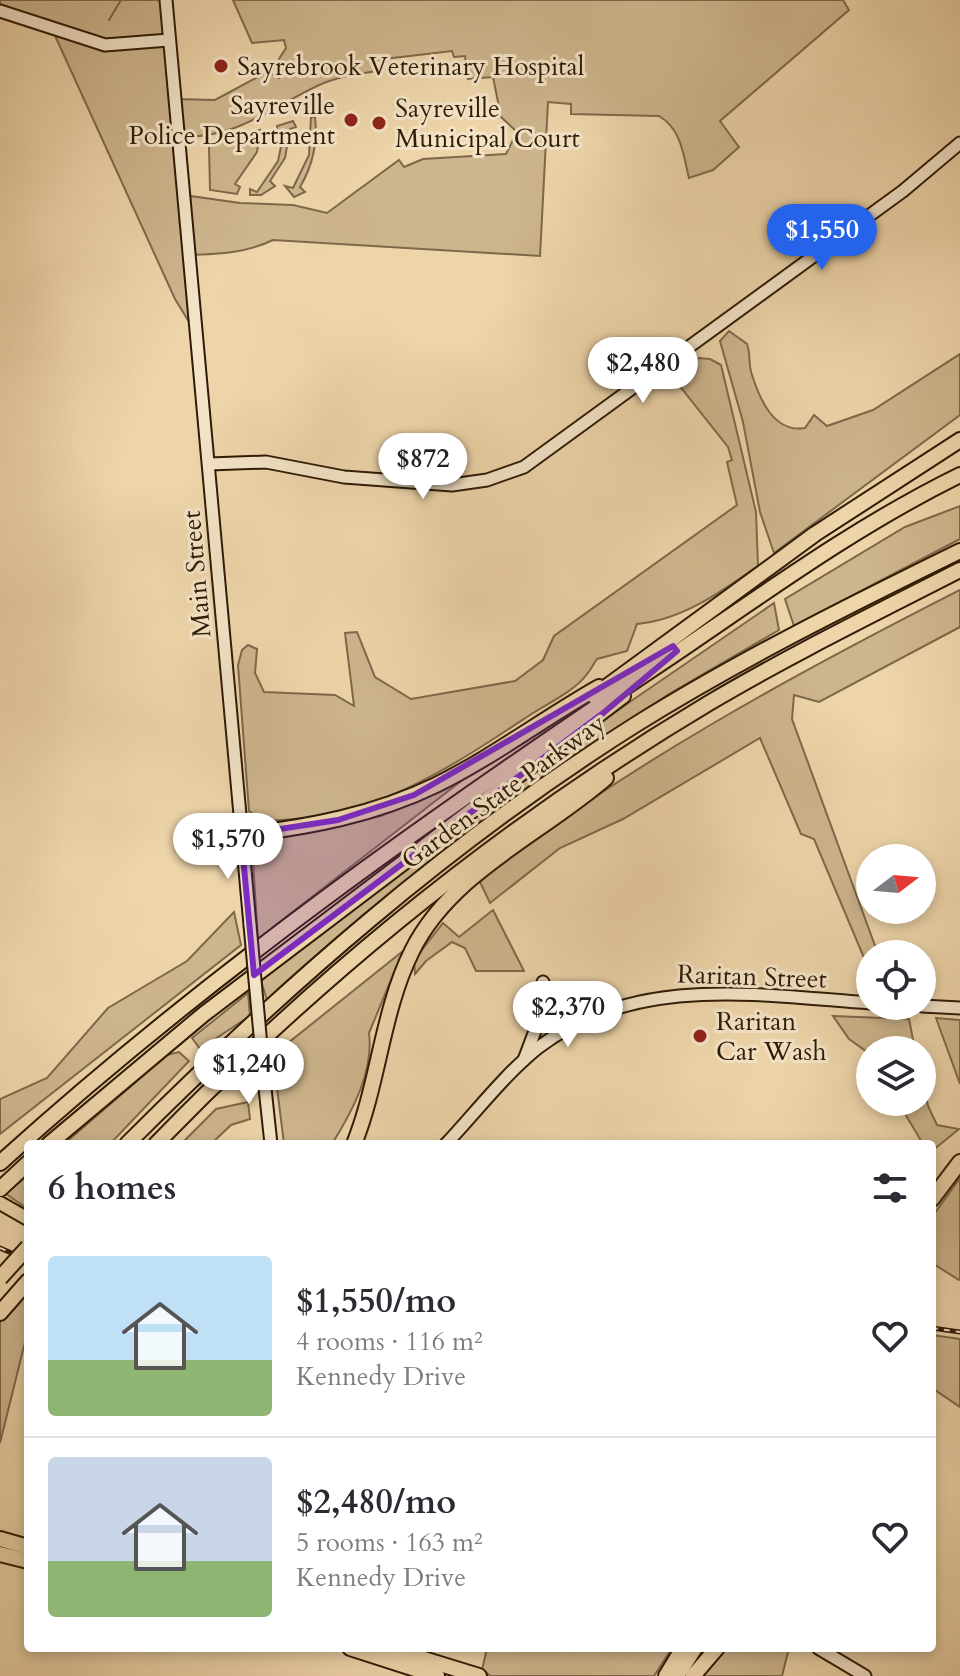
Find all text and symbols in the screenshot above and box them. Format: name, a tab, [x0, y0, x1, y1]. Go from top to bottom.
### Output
place label: Sayrebrook Veterinary Hospital	[237, 49, 585, 84]
marker: Sayrebrook Veterinary Hospital	[212, 57, 230, 75]
place label: Sayreville Police Department	[129, 88, 335, 153]
place label: Sayreville Municipal Court	[395, 91, 580, 156]
marker: Sayreville Police Department	[342, 111, 360, 129]
marker: Sayreville Municipal Court	[370, 114, 388, 132]
pin: $1,550	[757, 204, 887, 272]
text: $1,550	[785, 212, 859, 247]
pin: $2,480	[578, 337, 708, 405]
text: $2,480	[606, 345, 680, 380]
pin: $872	[376, 433, 470, 501]
text: $872	[396, 441, 450, 476]
street label: Main Street	[174, 509, 219, 639]
street label: Garden State Parkway	[394, 705, 612, 877]
pin: $1,570	[163, 813, 293, 881]
text: $1,570	[191, 821, 265, 856]
north arrow	[856, 844, 936, 924]
map controls	[856, 844, 936, 1116]
button: locate	[856, 940, 936, 1020]
street label: Raritan Street	[677, 956, 827, 997]
pin: $2,370	[503, 981, 633, 1049]
text: $2,370	[531, 989, 605, 1024]
place label: Raritan Car Wash	[716, 1004, 827, 1069]
marker: Raritan Car Wash	[691, 1027, 709, 1045]
button: layers	[856, 1036, 936, 1116]
pin: $1,240	[184, 1038, 314, 1106]
text: $1,240	[212, 1046, 286, 1081]
text: 6 homes	[48, 1165, 176, 1211]
icon: filters	[868, 1166, 912, 1210]
text: $1,550/mo	[296, 1278, 456, 1324]
icon: home	[112, 1288, 208, 1384]
icon: heart	[868, 1314, 912, 1358]
text: 4 rooms · 116 m²	[296, 1324, 483, 1359]
text: Kennedy Drive	[296, 1359, 466, 1394]
text: $2,480/mo	[296, 1479, 456, 1525]
icon: home	[112, 1489, 208, 1585]
icon: heart	[868, 1515, 912, 1559]
text: 5 rooms · 163 m²	[296, 1525, 483, 1560]
text: Kennedy Drive	[296, 1560, 466, 1595]

